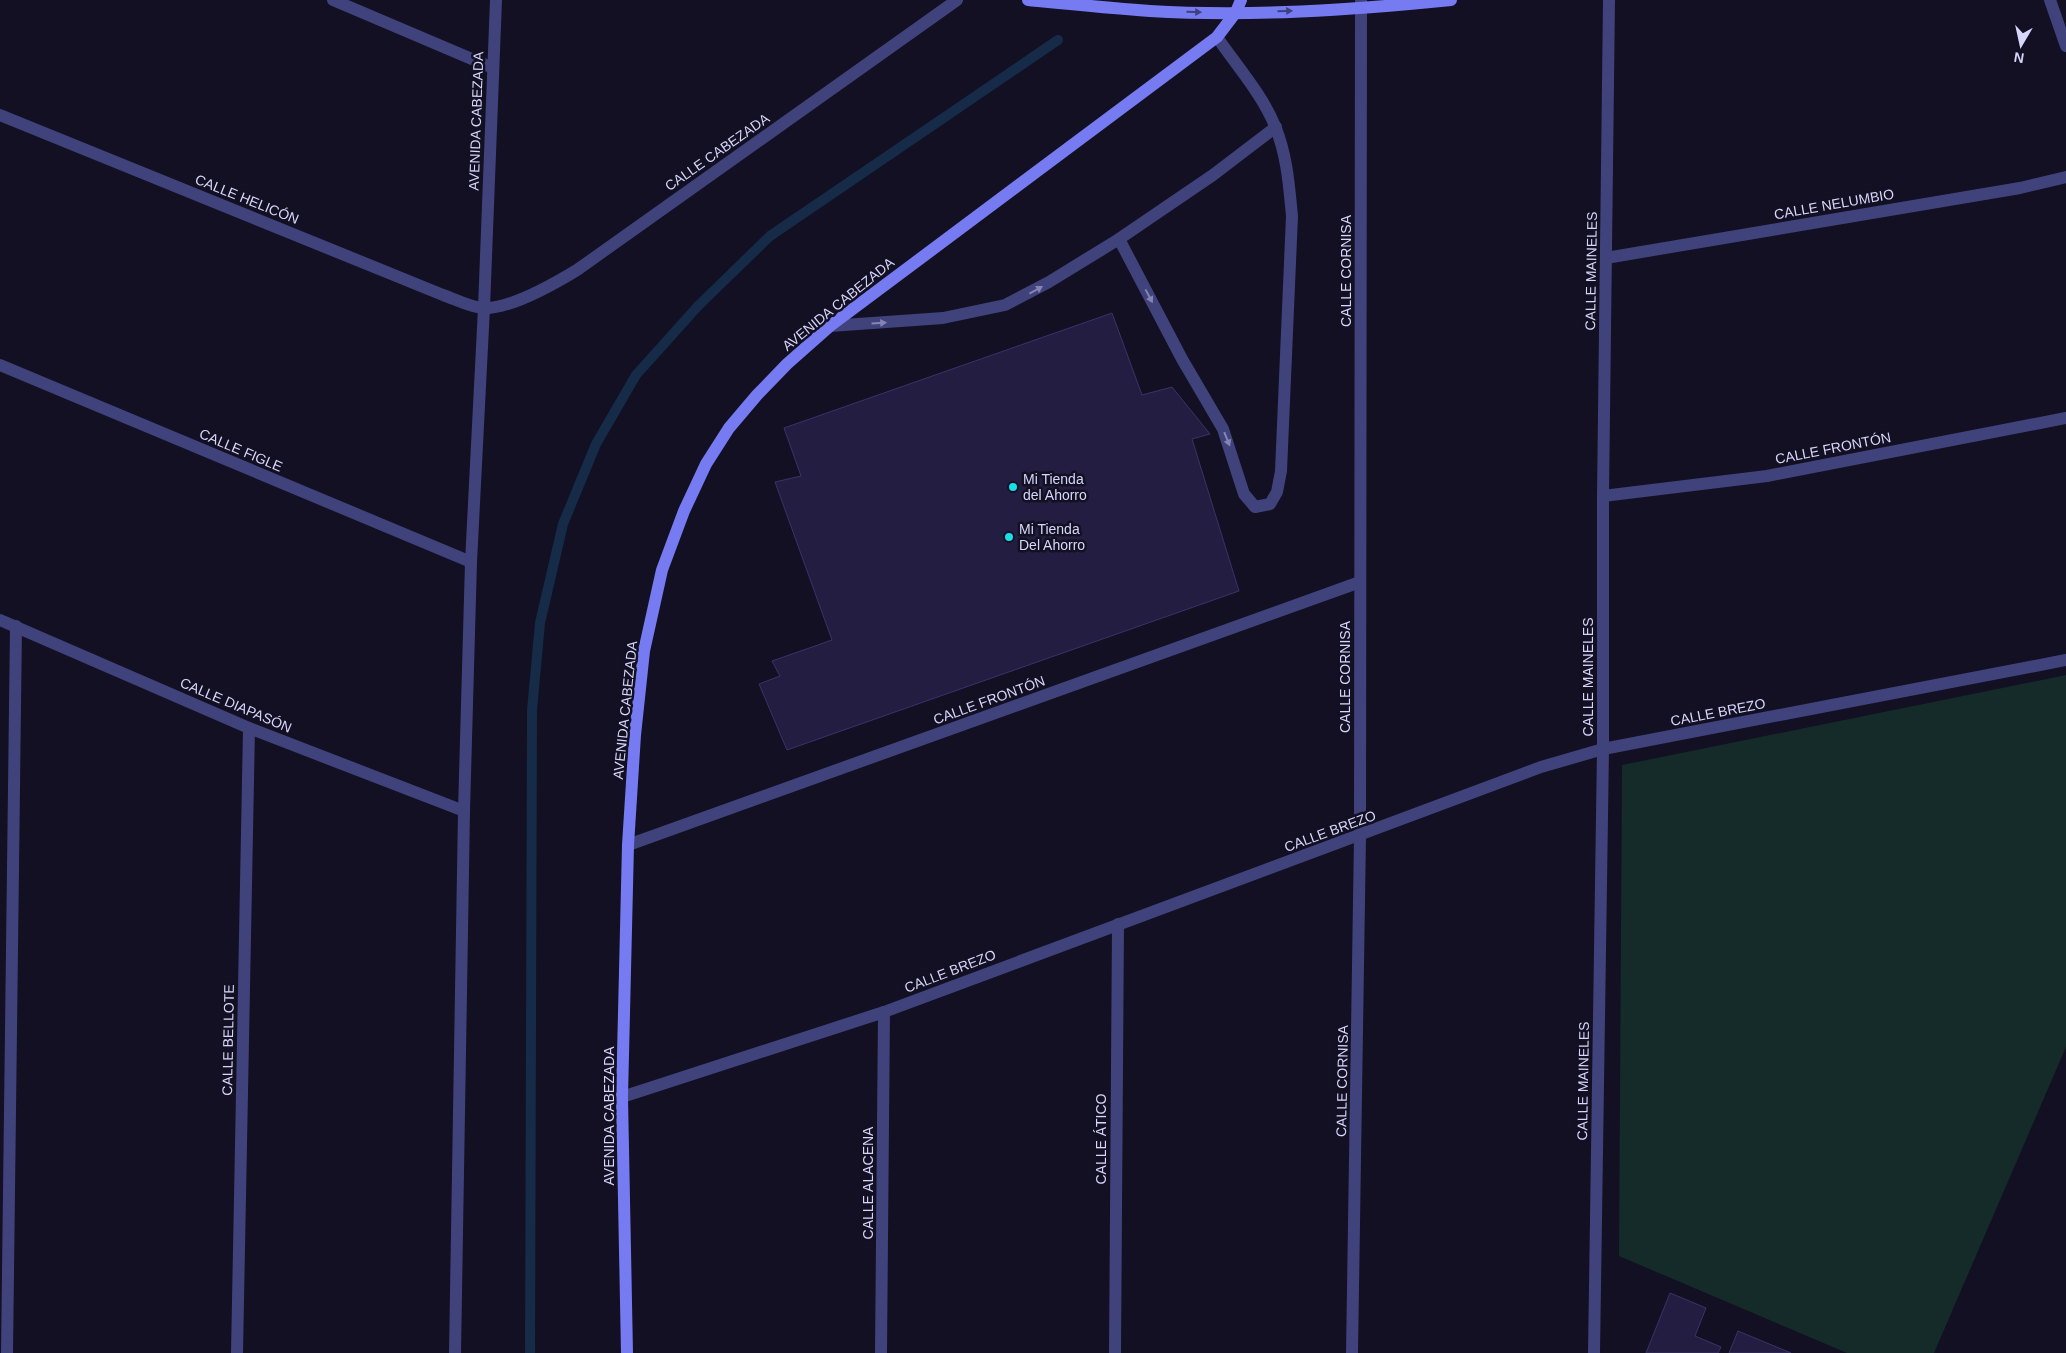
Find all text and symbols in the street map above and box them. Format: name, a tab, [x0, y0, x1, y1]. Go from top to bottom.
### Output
one-way arrow	[1277, 7, 1293, 15]
one-way arrow	[1186, 8, 1202, 16]
north arrow	[1996, 20, 2046, 70]
text: N	[2013, 49, 2025, 67]
street label: AVENIDA CABEZADA	[466, 51, 486, 191]
street label: CALLE CABEZADA	[662, 110, 773, 194]
street label: CALLE HELICÓN	[193, 171, 301, 227]
street label: CALLE NELUMBIO	[1773, 186, 1895, 222]
street label: CALLE MAINELES	[1582, 211, 1600, 331]
street label: CALLE CORNISA	[1338, 214, 1354, 327]
street label: AVENIDA CABEZADA	[779, 254, 898, 354]
one-way arrow	[1029, 285, 1042, 294]
one-way arrow	[1145, 289, 1153, 304]
one-way arrow	[871, 319, 887, 327]
street label: CALLE FIGLE	[197, 425, 285, 475]
street label: CALLE FRONTÓN	[1774, 429, 1892, 467]
one-way arrow	[1223, 432, 1231, 447]
place label: Mi Tienda del Ahorro	[1023, 471, 1087, 503]
marker: Mi Tienda del Ahorro	[1007, 481, 1019, 493]
place label: Mi Tienda Del Ahorro	[1019, 521, 1085, 553]
marker: Mi Tienda Del Ahorro	[1003, 531, 1015, 543]
street label: CALLE MAINELES	[1580, 617, 1596, 737]
street label: CALLE CORNISA	[1337, 620, 1353, 733]
street label: AVENIDA CABEZADA	[610, 639, 640, 780]
street label: CALLE FRONTÓN	[931, 672, 1047, 728]
street label: CALLE DIAPASÓN	[178, 674, 294, 736]
street label: CALLE BREZO	[1669, 695, 1767, 729]
street label: CALLE BREZO	[1282, 807, 1378, 855]
street label: CALLE BREZO	[902, 946, 998, 996]
street label: CALLE BELLOTE	[219, 984, 237, 1096]
street label: CALLE MAINELES	[1574, 1021, 1592, 1141]
street label: CALLE CORNISA	[1333, 1024, 1351, 1137]
street label: AVENIDA CABEZADA	[601, 1046, 617, 1186]
street label: CALLE ÁTICO	[1093, 1093, 1109, 1185]
street label: CALLE ALACENA	[860, 1126, 876, 1239]

